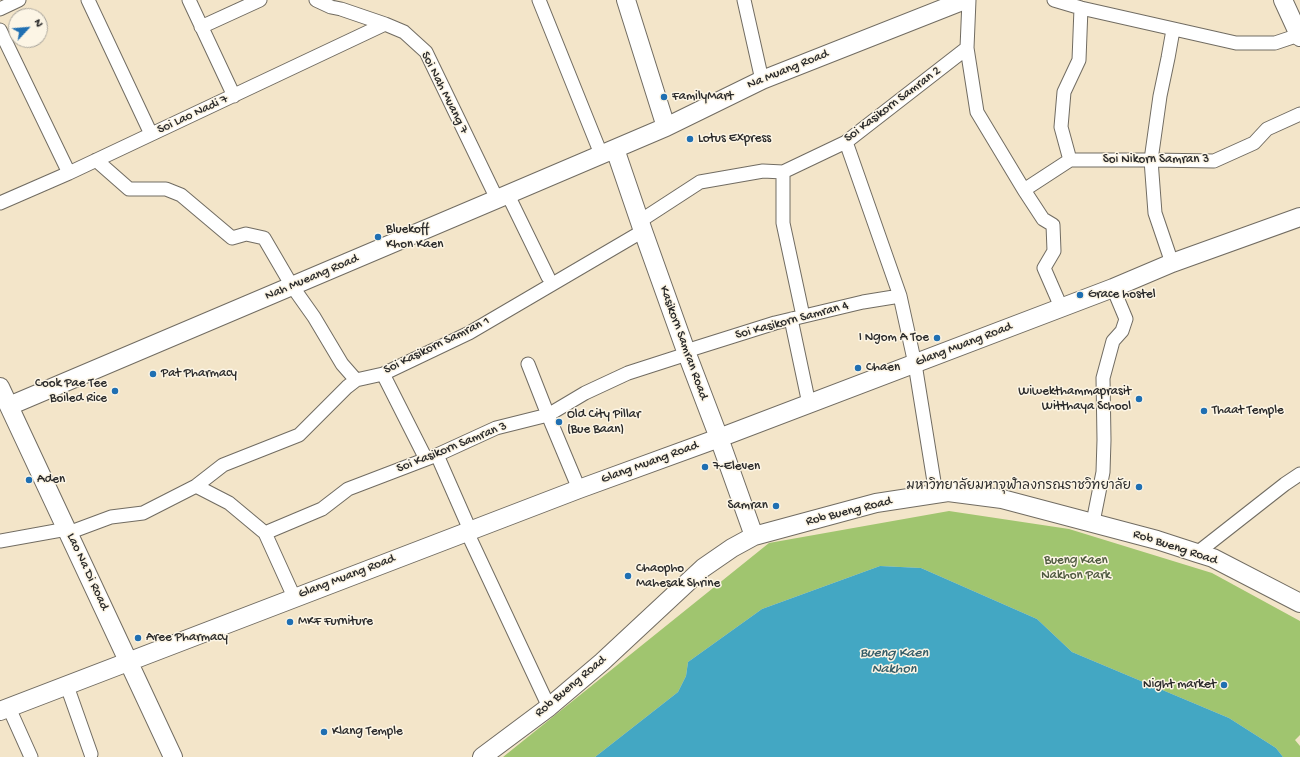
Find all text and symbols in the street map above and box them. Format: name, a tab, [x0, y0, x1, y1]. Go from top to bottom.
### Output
north arrow	[8, 8, 48, 48]
text: N	[31, 17, 45, 29]
street label: Na Muang Road	[745, 47, 831, 93]
street label: Soi Nah Muang 7	[417, 49, 471, 137]
street label: Soi Kasikorn Samran 2	[842, 64, 944, 146]
place label: FamilyMart	[672, 89, 733, 105]
street label: Soi Lao Nadi 7	[155, 92, 231, 138]
marker: FamilyMart	[659, 92, 669, 102]
place label: Lotus Express	[698, 131, 771, 147]
marker: Lotus Express	[685, 134, 695, 144]
street label: Soi Nikorn Samran 3	[1103, 152, 1209, 168]
place label: Bluekoff Khon Kaen	[386, 222, 443, 253]
marker: Bluekoff Khon Kaen	[373, 232, 383, 242]
street label: Nah Mueang Road	[263, 251, 361, 305]
street label: Kasikorn Samran Road	[655, 284, 711, 402]
place label: Grace hostel	[1088, 287, 1156, 303]
marker: Grace hostel	[1075, 290, 1085, 300]
street label: Soi Kasikorn Samran 4	[734, 298, 850, 344]
street label: Soi Kasikorn Samran 1	[382, 314, 492, 378]
street label: Glang Muang Road	[913, 319, 1015, 371]
place label: I Ngom A Toe	[859, 330, 929, 346]
marker: I Ngom A Toe	[932, 333, 942, 343]
place label: Chaen	[866, 360, 900, 376]
marker: Chaen	[853, 363, 863, 373]
place label: Pat Pharmacy	[161, 366, 237, 382]
marker: Pat Pharmacy	[148, 369, 158, 379]
place label: Cook Pae Tee Boiled Rice	[35, 376, 107, 407]
place label: Wiwekthammaprasit Witthaya School	[1018, 384, 1131, 415]
marker: Cook Pae Tee Boiled Rice	[110, 386, 120, 396]
marker: Wiwekthammaprasit Witthaya School	[1134, 394, 1144, 404]
place label: Thaat Temple	[1212, 403, 1284, 419]
marker: Thaat Temple	[1199, 406, 1209, 416]
place label: Old City Pillar (Bue Baan)	[567, 407, 641, 438]
marker: Old City Pillar (Bue Baan)	[554, 417, 564, 427]
street label: Soi Kasikorn Samran 3	[395, 419, 509, 477]
street label: Glang Muang Road	[599, 438, 701, 488]
place label: 7-Eleven	[713, 459, 760, 475]
marker: 7-Eleven	[700, 462, 710, 472]
place label: Aden	[37, 472, 65, 488]
marker: Aden	[24, 475, 34, 485]
place label: มหาวิทยาลัยมหาจุฬาลงกรณราชวิทยาลัย	[906, 479, 1131, 495]
marker: มหาวิทยาลัยมหาจุฬาลงกรณราชวิทยาลัย	[1134, 482, 1144, 492]
street label: Rob Bueng Road	[804, 494, 894, 530]
place label: Samran	[728, 498, 768, 514]
marker: Samran	[771, 501, 781, 511]
street label: Rob Bueng Road	[1131, 527, 1219, 569]
street label: Lao Na Di Road	[62, 531, 112, 613]
street label: Glang Muang Road	[296, 551, 398, 603]
park label: Bueng Kaen Nakhon Park	[1041, 553, 1111, 584]
place label: Chaopho Mahesak Shrine	[636, 561, 720, 592]
marker: Chaopho Mahesak Shrine	[623, 571, 633, 581]
place label: MKF Furniture	[298, 614, 373, 630]
marker: MKF Furniture	[285, 617, 295, 627]
place label: Aree Pharmacy	[146, 630, 228, 646]
marker: Aree Pharmacy	[133, 633, 143, 643]
water label: Bueng Kaen Nakhon	[860, 646, 928, 678]
street label: Rob Bueng Road	[532, 653, 610, 721]
place label: Night market	[1143, 677, 1216, 693]
marker: Night market	[1219, 680, 1229, 690]
place label: Klang Temple	[332, 724, 403, 740]
marker: Klang Temple	[319, 727, 329, 737]

